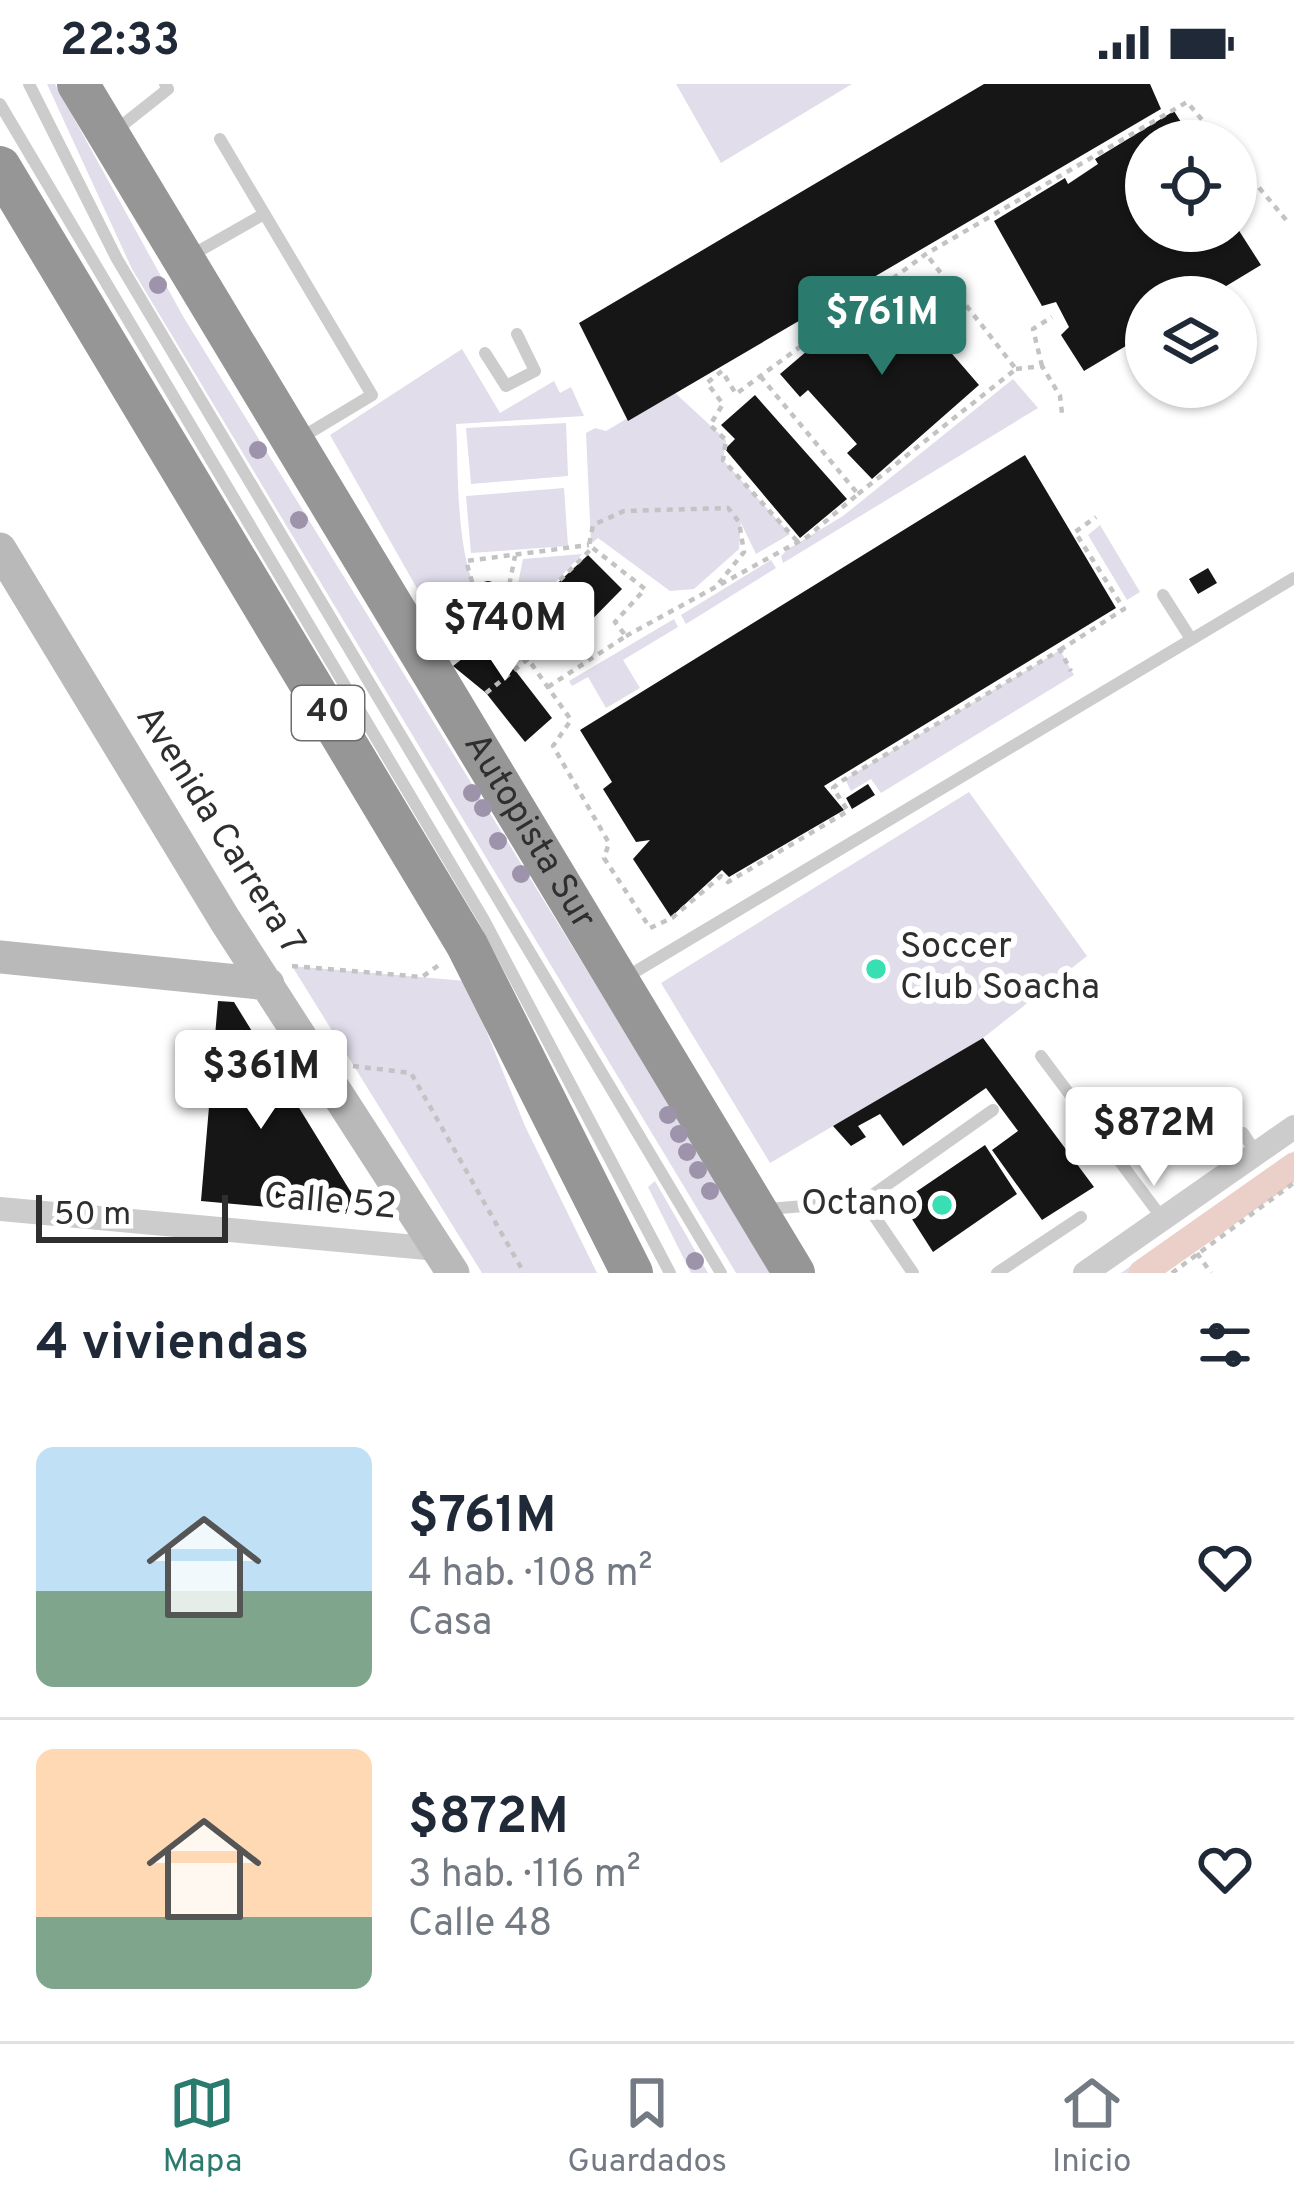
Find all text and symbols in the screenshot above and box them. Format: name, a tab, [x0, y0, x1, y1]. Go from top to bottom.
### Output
text: 22:33	[60, 14, 180, 71]
map controls	[1125, 120, 1257, 408]
button: locate	[1125, 120, 1257, 252]
pin: $761M	[798, 276, 966, 378]
button: layers	[1125, 276, 1257, 408]
text: $761M	[825, 290, 939, 339]
pin: $740M	[421, 582, 589, 684]
text: $740M	[443, 596, 567, 645]
road number: 40	[292, 686, 364, 740]
street label: Avenida Carrera 7	[124, 698, 314, 964]
street label: Autopista Sur	[452, 726, 605, 938]
place label: Soccer Club Soacha	[900, 925, 1100, 1012]
marker: Soccer Club Soacha	[863, 956, 889, 982]
pin: $361M	[177, 1030, 345, 1132]
text: $361M	[202, 1044, 320, 1093]
pin: $872M	[1070, 1087, 1238, 1189]
text: $872M	[1093, 1101, 1215, 1150]
street label: Calle 52	[262, 1174, 398, 1232]
place label: Octano	[801, 1182, 918, 1228]
scale bar	[36, 1189, 228, 1242]
marker: Octano	[929, 1192, 955, 1218]
text: 50 m	[54, 1195, 131, 1237]
icon: filters	[1192, 1312, 1258, 1378]
text: 4 viviendas	[36, 1313, 309, 1378]
text: $761M	[408, 1486, 557, 1551]
icon: home	[132, 1495, 276, 1639]
icon: heart	[1192, 1534, 1258, 1600]
text: 4 hab. · 108 m²	[408, 1551, 653, 1600]
text: Casa	[408, 1600, 492, 1649]
text: $872M	[408, 1787, 569, 1852]
icon: home	[132, 1797, 276, 1941]
icon: heart	[1192, 1836, 1258, 1902]
text: 3 hab. · 116 m²	[408, 1852, 641, 1901]
text: Calle 48	[408, 1901, 552, 1950]
tab: Mapa	[162, 2070, 242, 2184]
tab: Guardados	[567, 2070, 727, 2184]
tab: Inicio	[1052, 2070, 1132, 2184]

